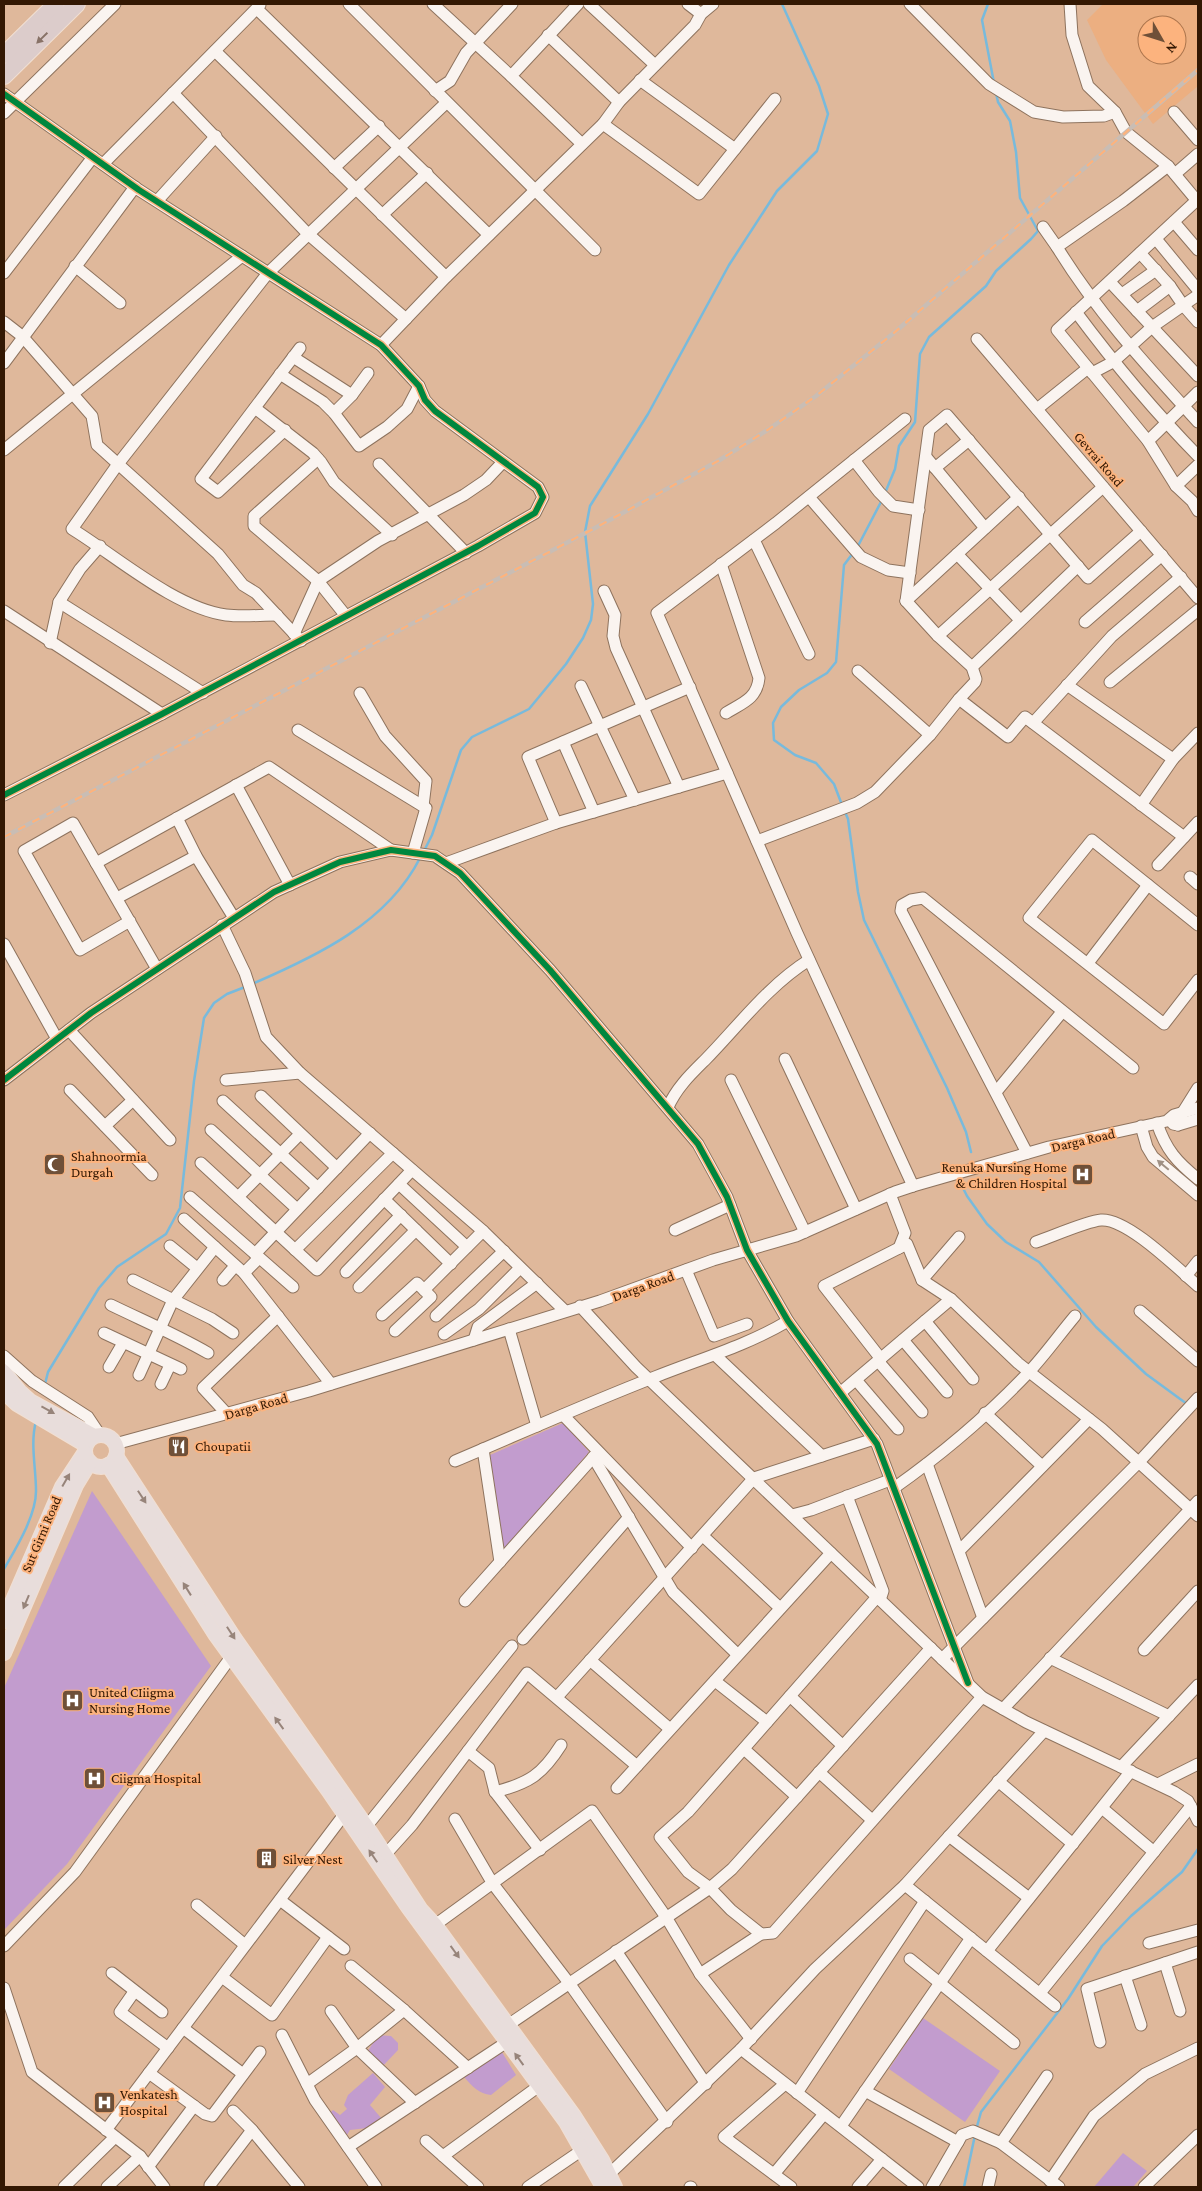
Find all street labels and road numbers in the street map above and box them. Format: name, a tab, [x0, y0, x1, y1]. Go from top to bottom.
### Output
street label: Gevrai Road	[1071, 428, 1128, 490]
street label: Darga Road	[1050, 1125, 1117, 1155]
street label: Darga Road	[610, 1267, 677, 1305]
street label: Darga Road	[223, 1389, 290, 1423]
street label: Sut Girni Road	[18, 1493, 64, 1574]

